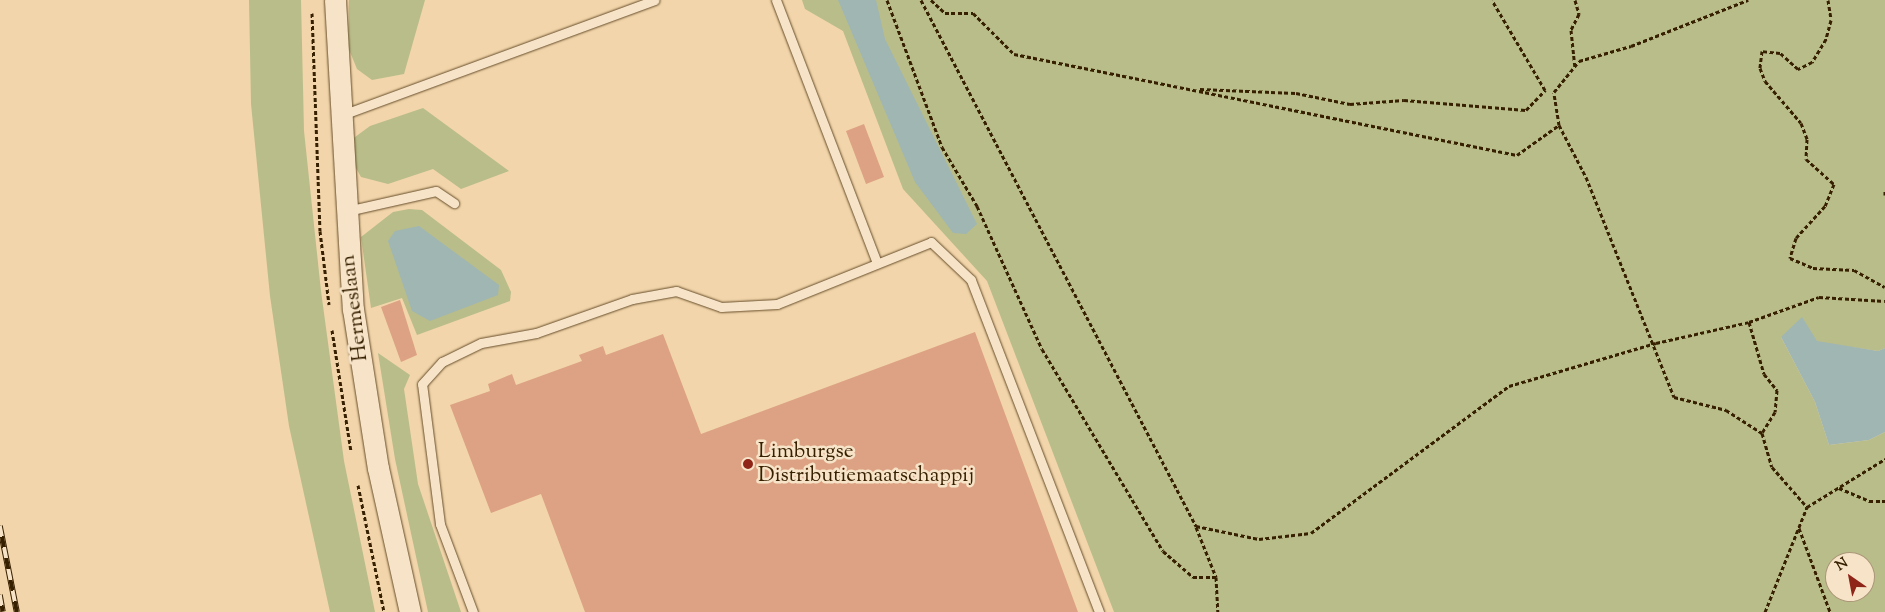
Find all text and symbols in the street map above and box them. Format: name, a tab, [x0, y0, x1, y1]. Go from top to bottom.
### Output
street label: Hermeslaan	[336, 253, 374, 363]
place label: Limburgse Distributiemaatschappij	[758, 439, 974, 489]
marker: Limburgse Distributiemaatschappij	[742, 458, 754, 470]
north arrow	[1825, 552, 1875, 602]
text: N	[1832, 554, 1853, 577]

